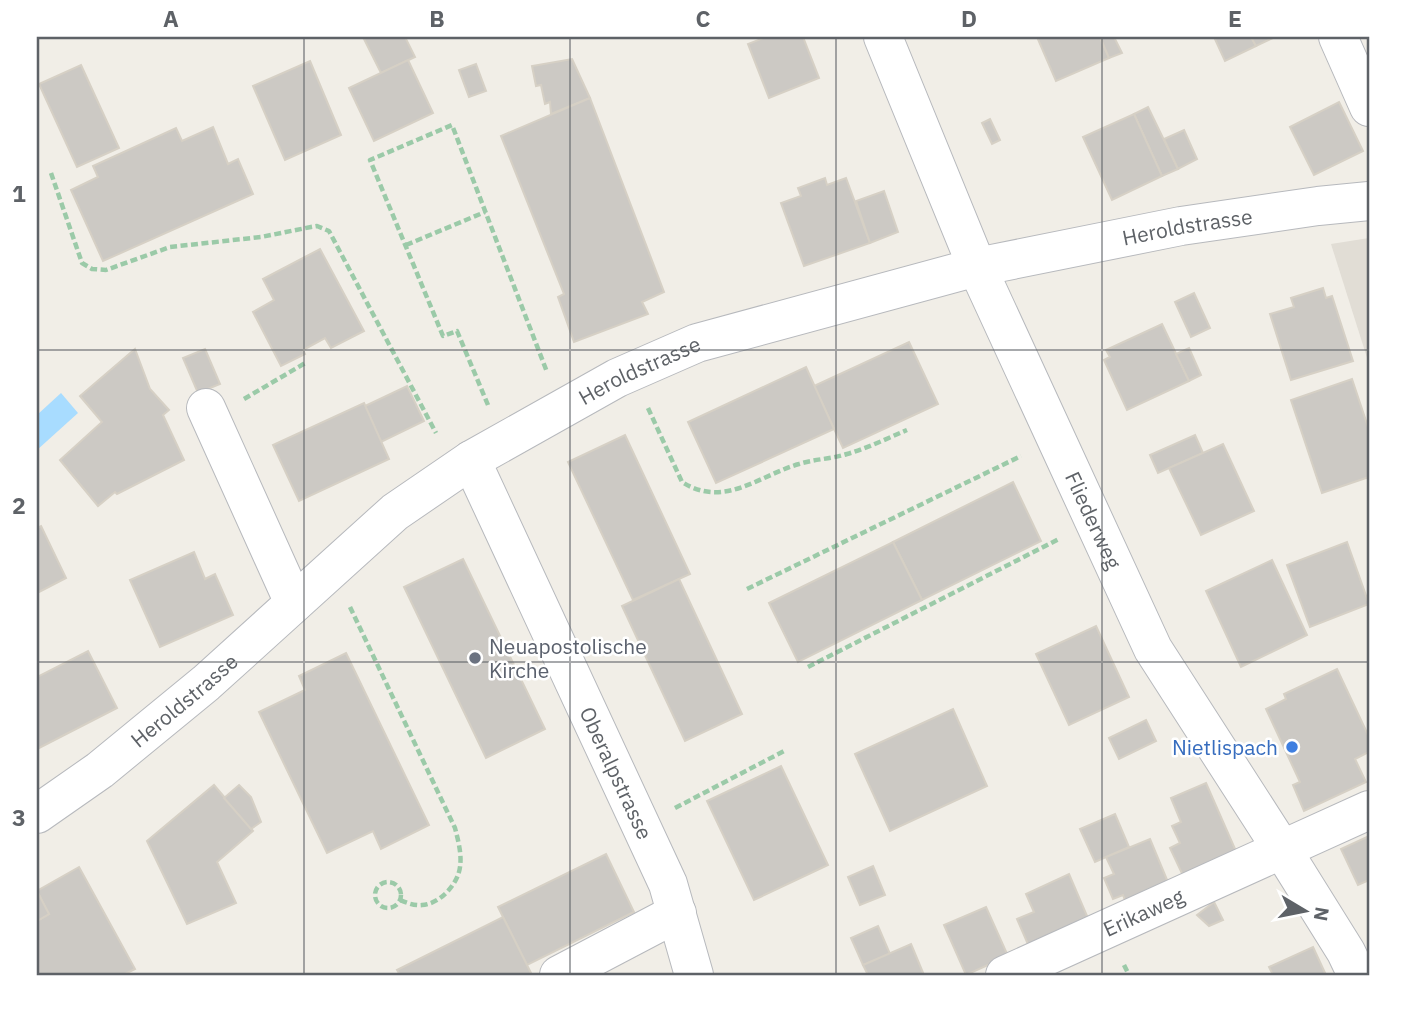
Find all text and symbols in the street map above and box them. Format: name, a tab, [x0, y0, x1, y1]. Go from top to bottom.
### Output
text: A	[163, 3, 179, 33]
text: B	[429, 3, 445, 33]
text: C	[696, 3, 711, 33]
text: D	[961, 3, 977, 33]
text: E	[1228, 3, 1242, 33]
text: 1	[12, 178, 26, 208]
street label: Heroldstrasse	[1120, 202, 1254, 252]
street label: Heroldstrasse	[573, 329, 705, 411]
street label: Fliederweg	[1059, 467, 1128, 573]
text: 2	[12, 490, 26, 520]
place label: Neuapostolische Kirche	[489, 632, 647, 684]
street label: Heroldstrasse	[125, 647, 244, 753]
marker: Neuapostolische Kirche	[467, 650, 483, 666]
street label: Oberalpstrasse	[573, 702, 659, 844]
place label: Nietlispach	[1172, 733, 1278, 761]
marker: Nietlispach	[1284, 739, 1300, 755]
text: 3	[12, 802, 26, 832]
north arrow	[1270, 876, 1340, 946]
street label: Erikaweg	[1098, 882, 1188, 943]
text: N	[1309, 905, 1335, 923]

